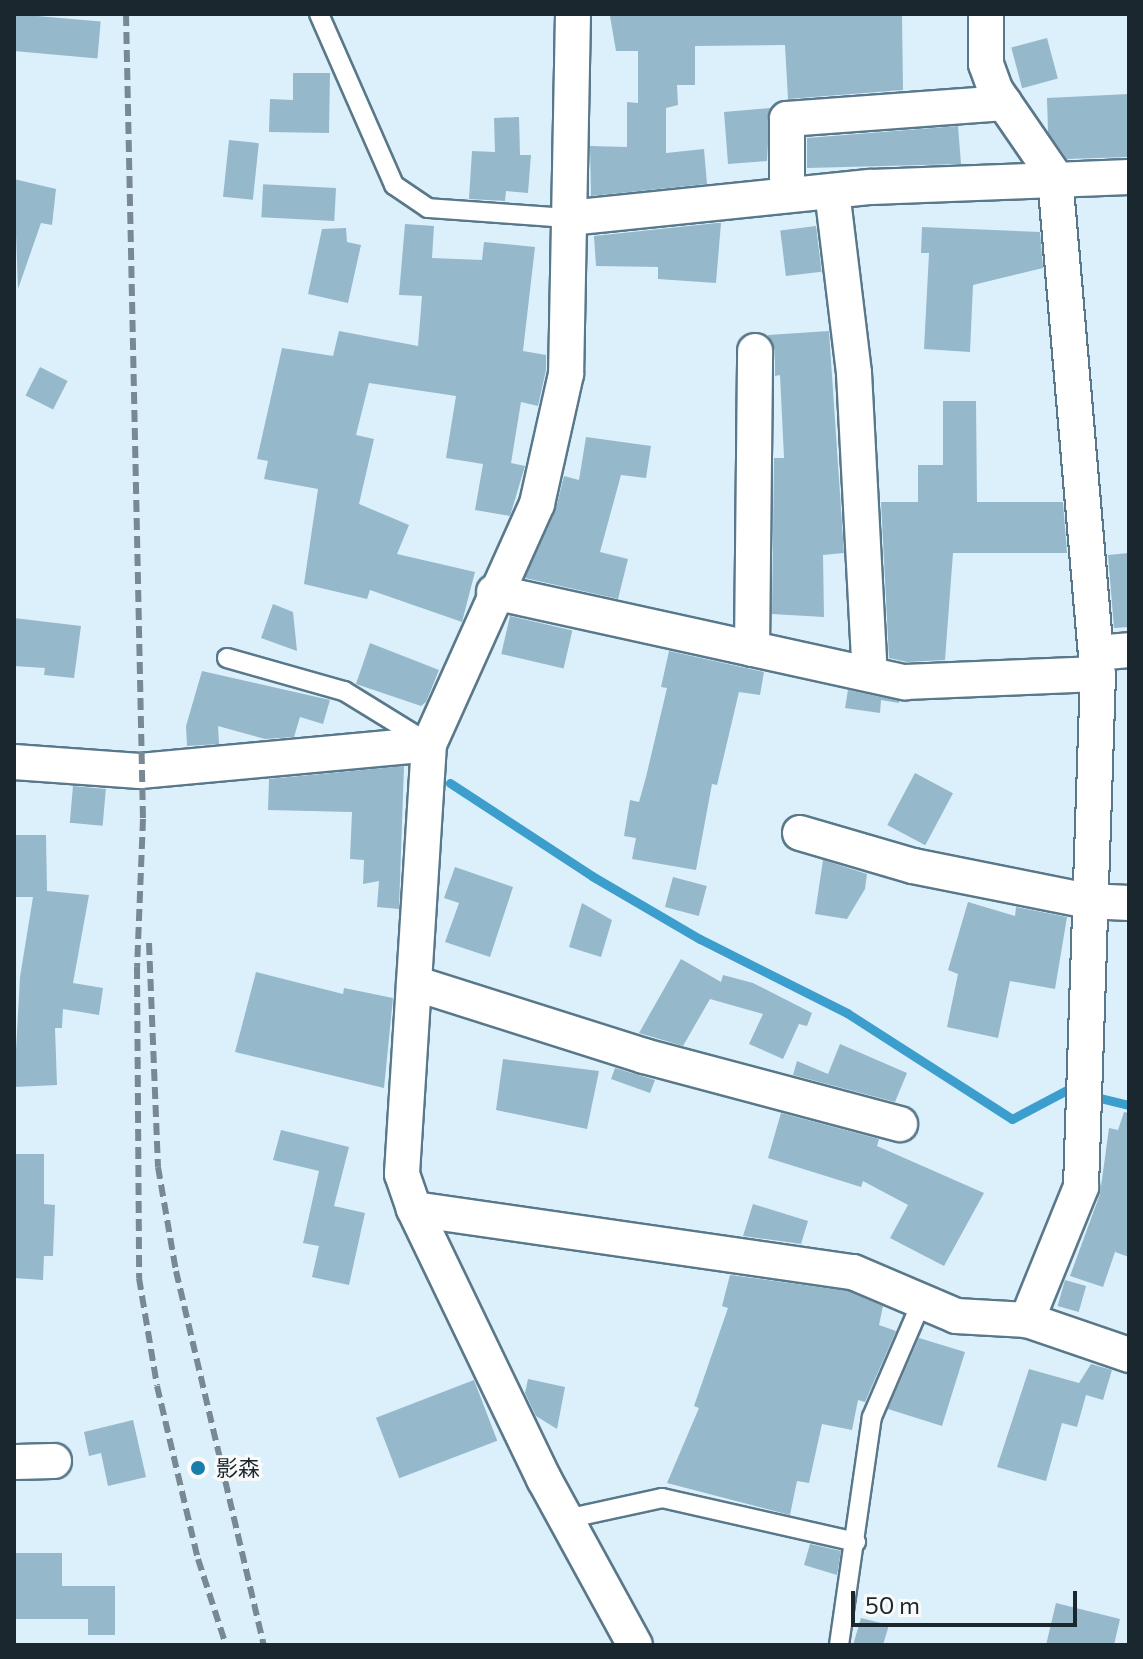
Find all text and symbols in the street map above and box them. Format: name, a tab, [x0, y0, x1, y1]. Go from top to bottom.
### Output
place label: 影森	[216, 1455, 260, 1481]
marker: 影森	[187, 1457, 209, 1479]
scale bar	[855, 1575, 1081, 1625]
text: 50 m	[865, 1590, 920, 1619]

